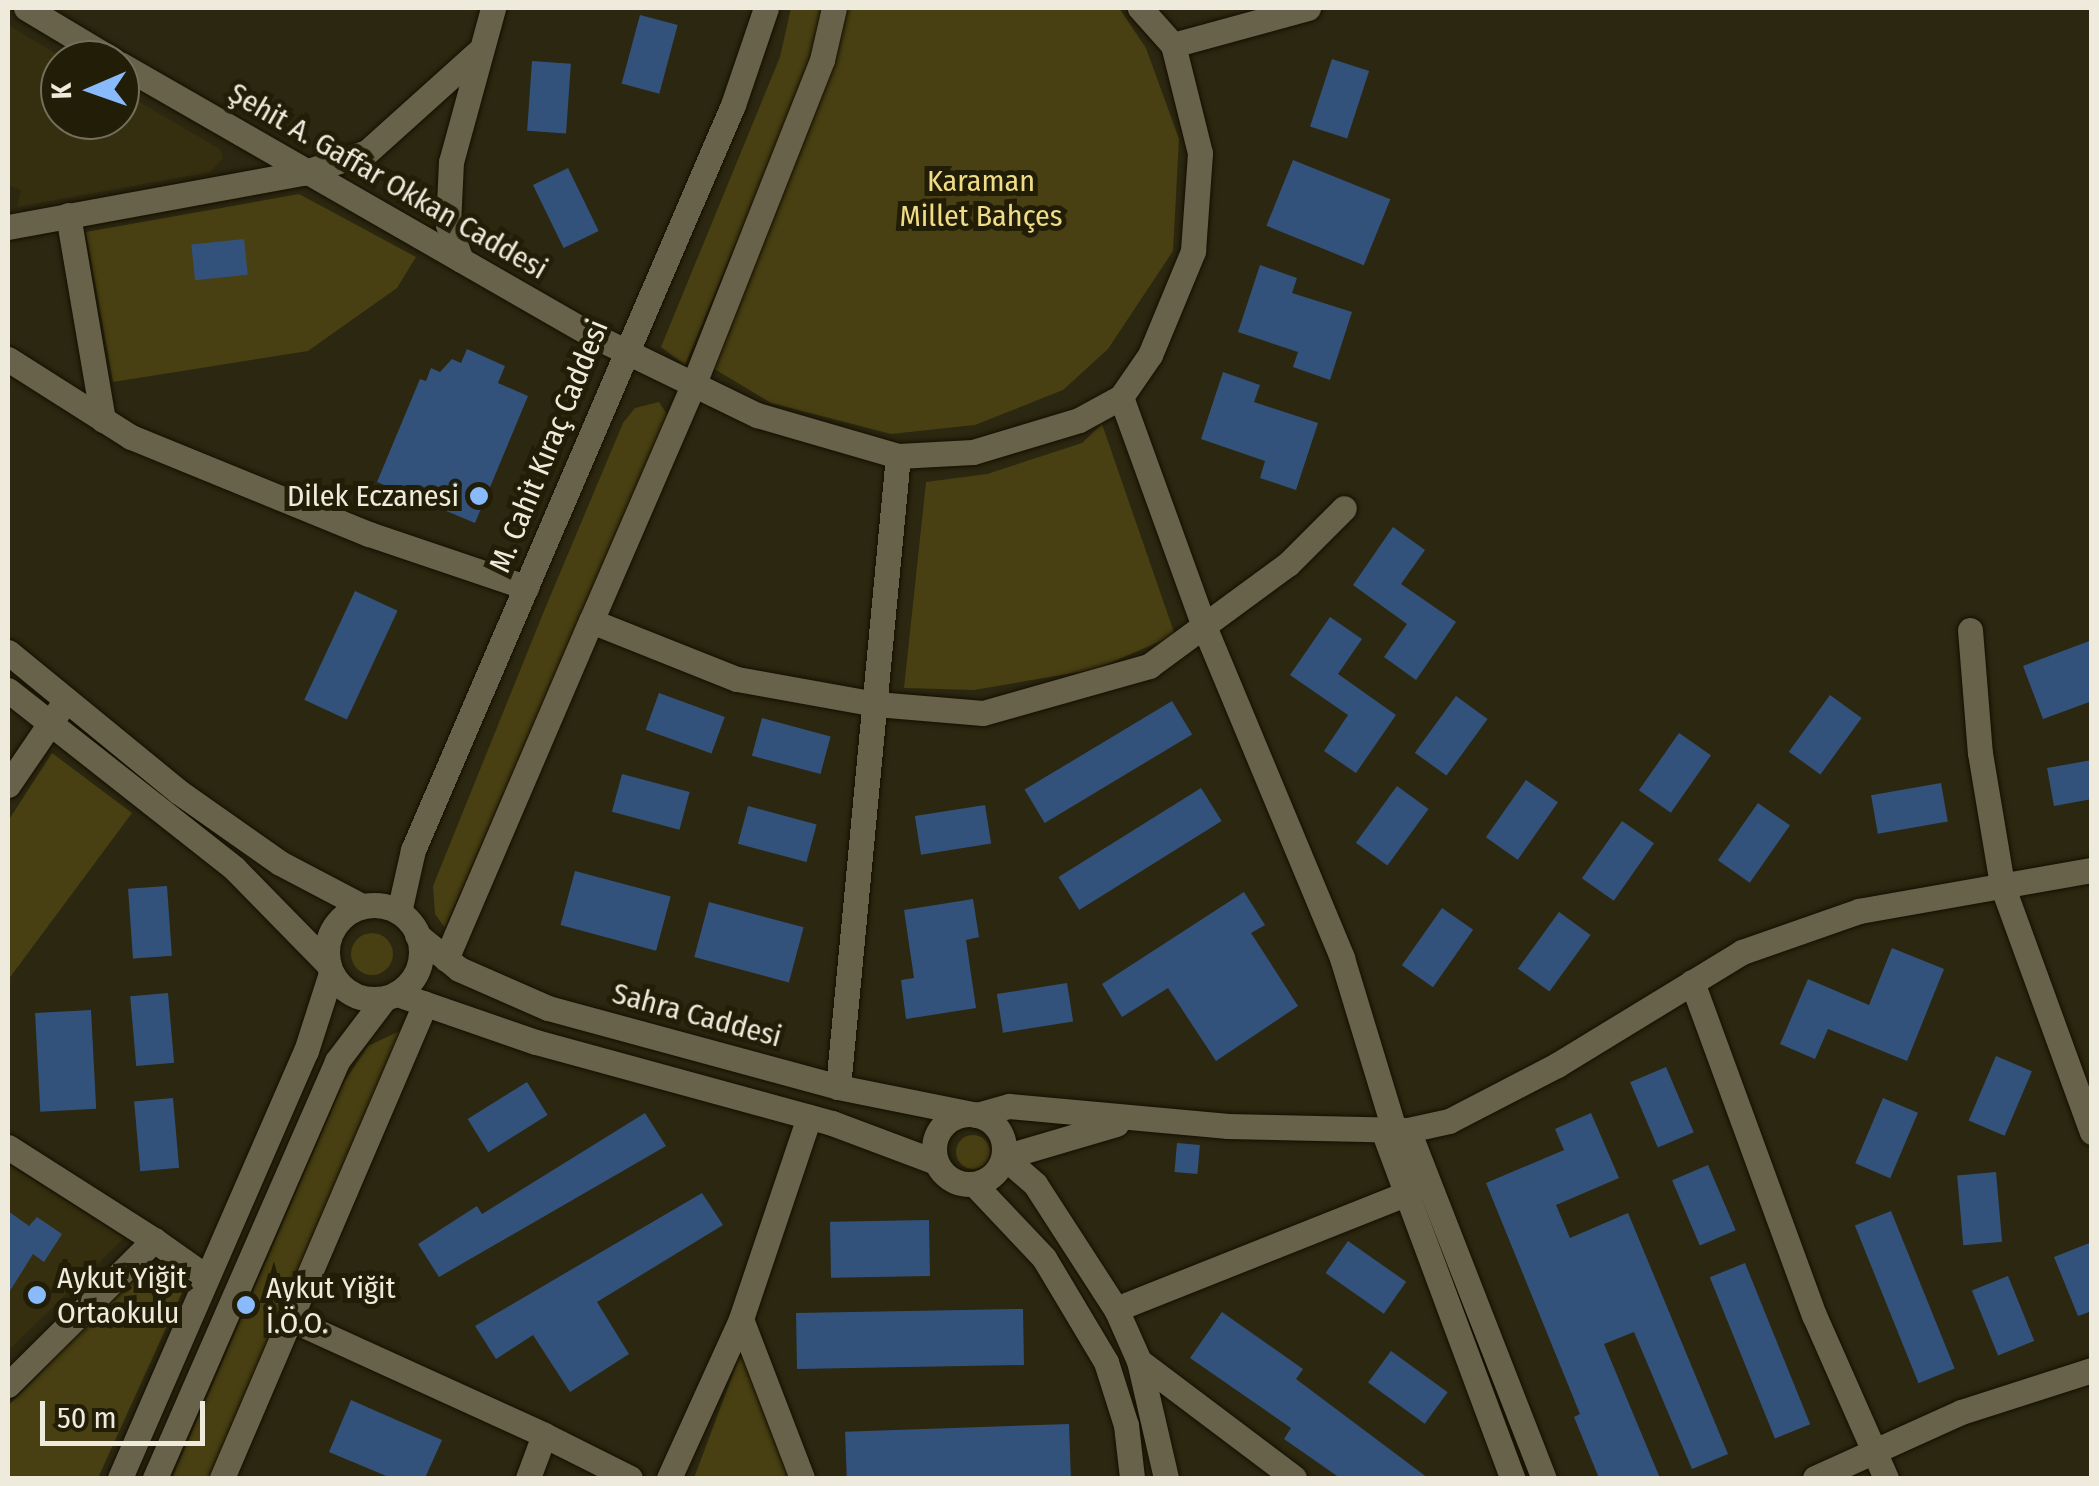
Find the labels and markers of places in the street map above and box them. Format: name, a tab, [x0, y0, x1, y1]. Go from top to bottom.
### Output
place label: Dilek Eczanesi	[287, 478, 459, 514]
marker: Dilek Eczanesi	[468, 485, 490, 507]
place label: Aykut Yiğit Ortaokulu	[57, 1260, 186, 1330]
place label: Aykut Yiğit İ.Ö.O.	[266, 1270, 395, 1340]
marker: Aykut Yiğit Ortaokulu	[26, 1284, 48, 1306]
marker: Aykut Yiğit İ.Ö.O.	[235, 1294, 257, 1316]

